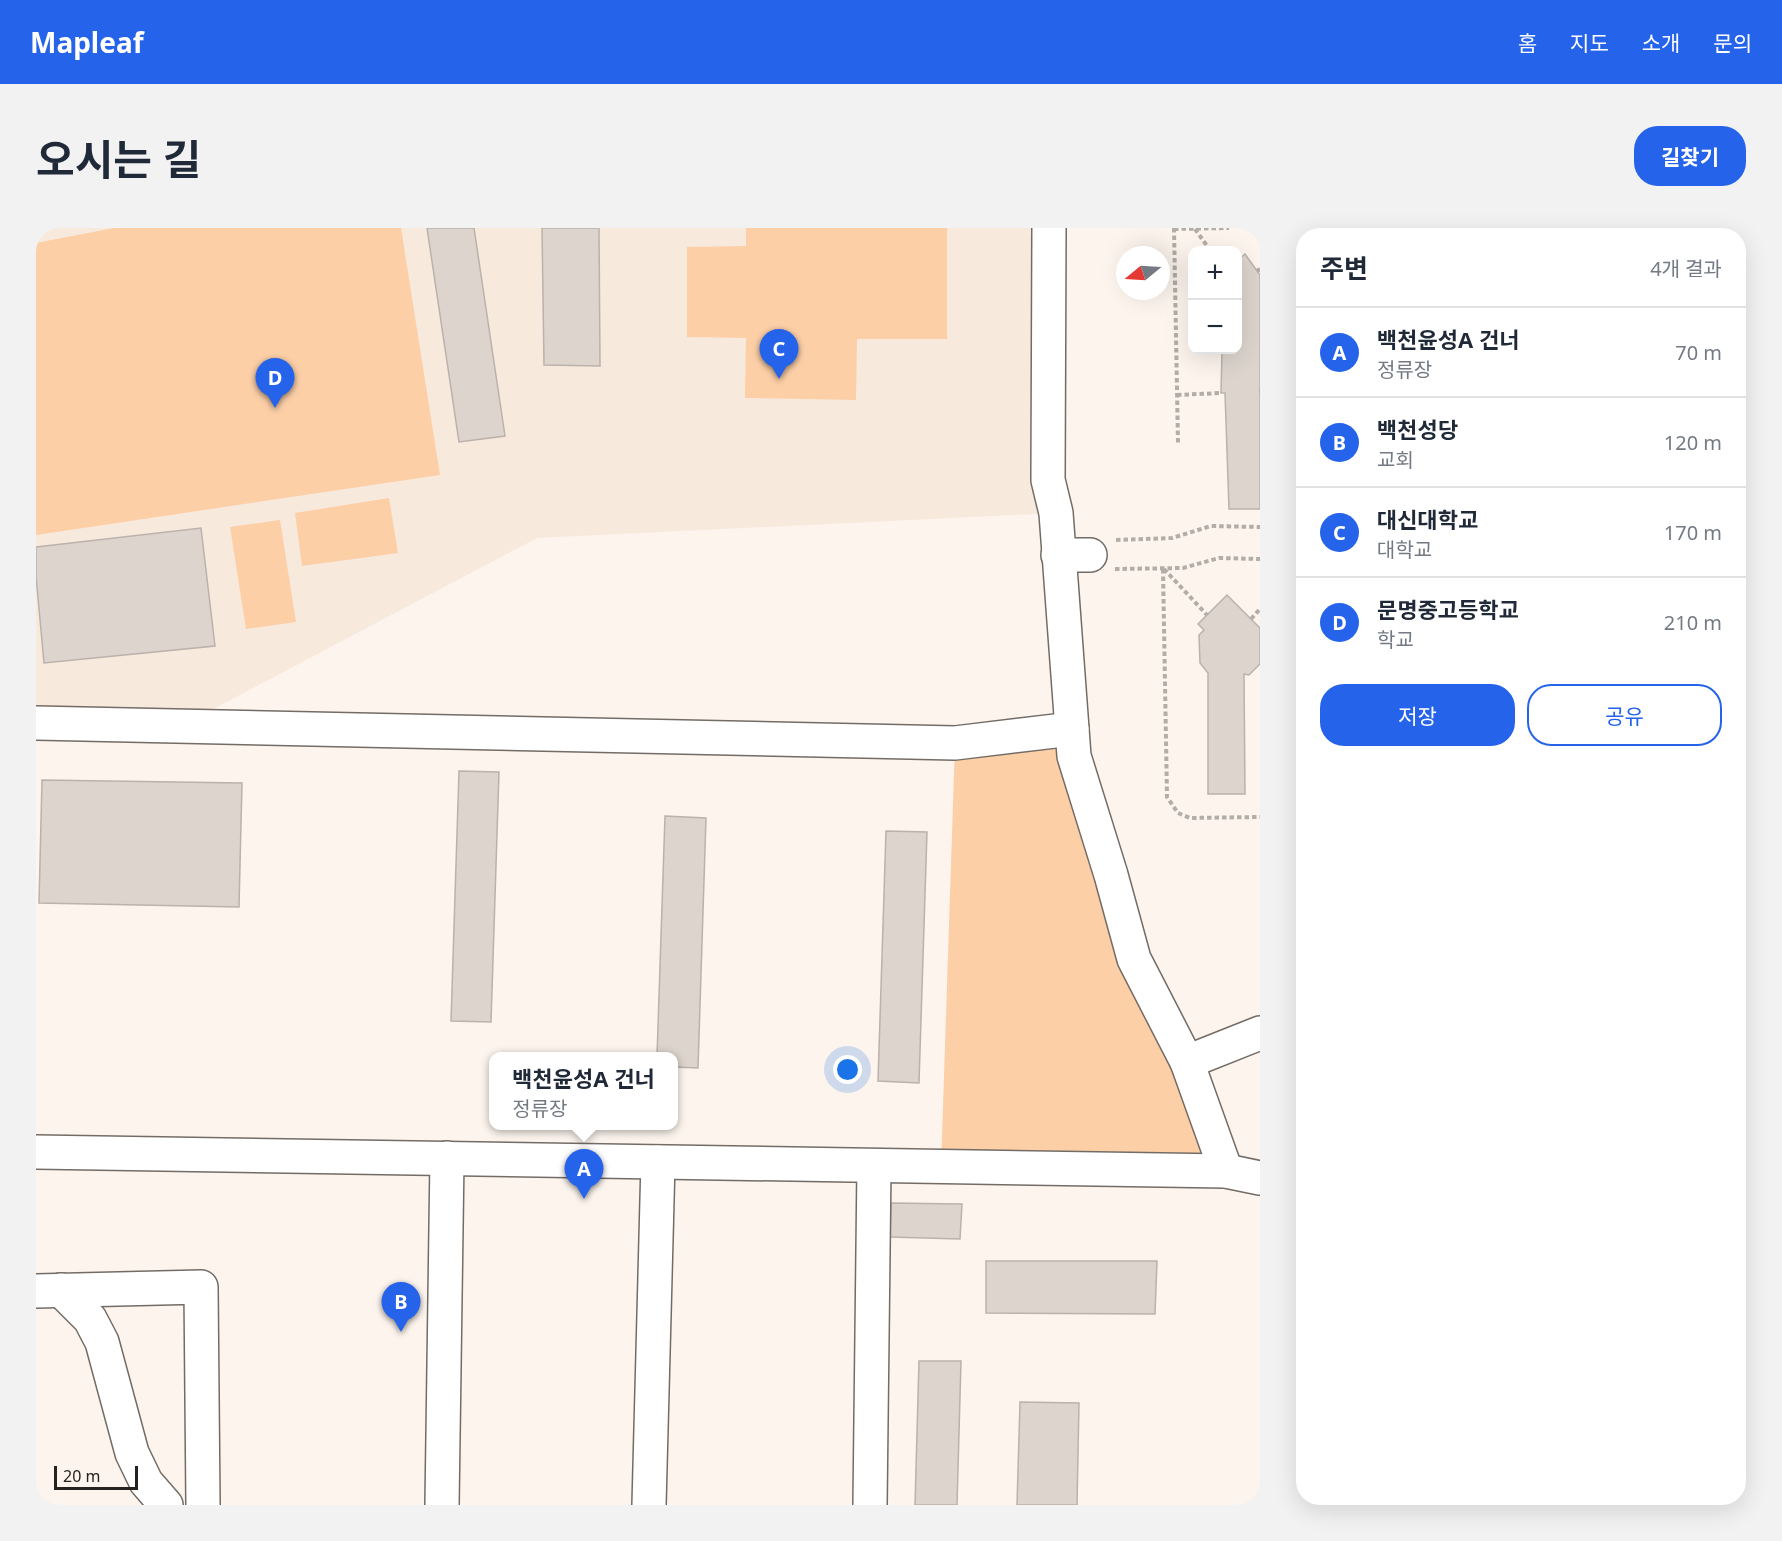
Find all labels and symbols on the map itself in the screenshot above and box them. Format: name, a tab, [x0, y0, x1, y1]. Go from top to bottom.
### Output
north arrow	[1116, 246, 1170, 300]
pin: C	[760, 330, 798, 379]
pin: D	[256, 358, 294, 408]
your location	[833, 1055, 862, 1084]
pin: A	[564, 1150, 604, 1199]
pin: B	[382, 1282, 421, 1332]
scale bar	[54, 1463, 138, 1490]

